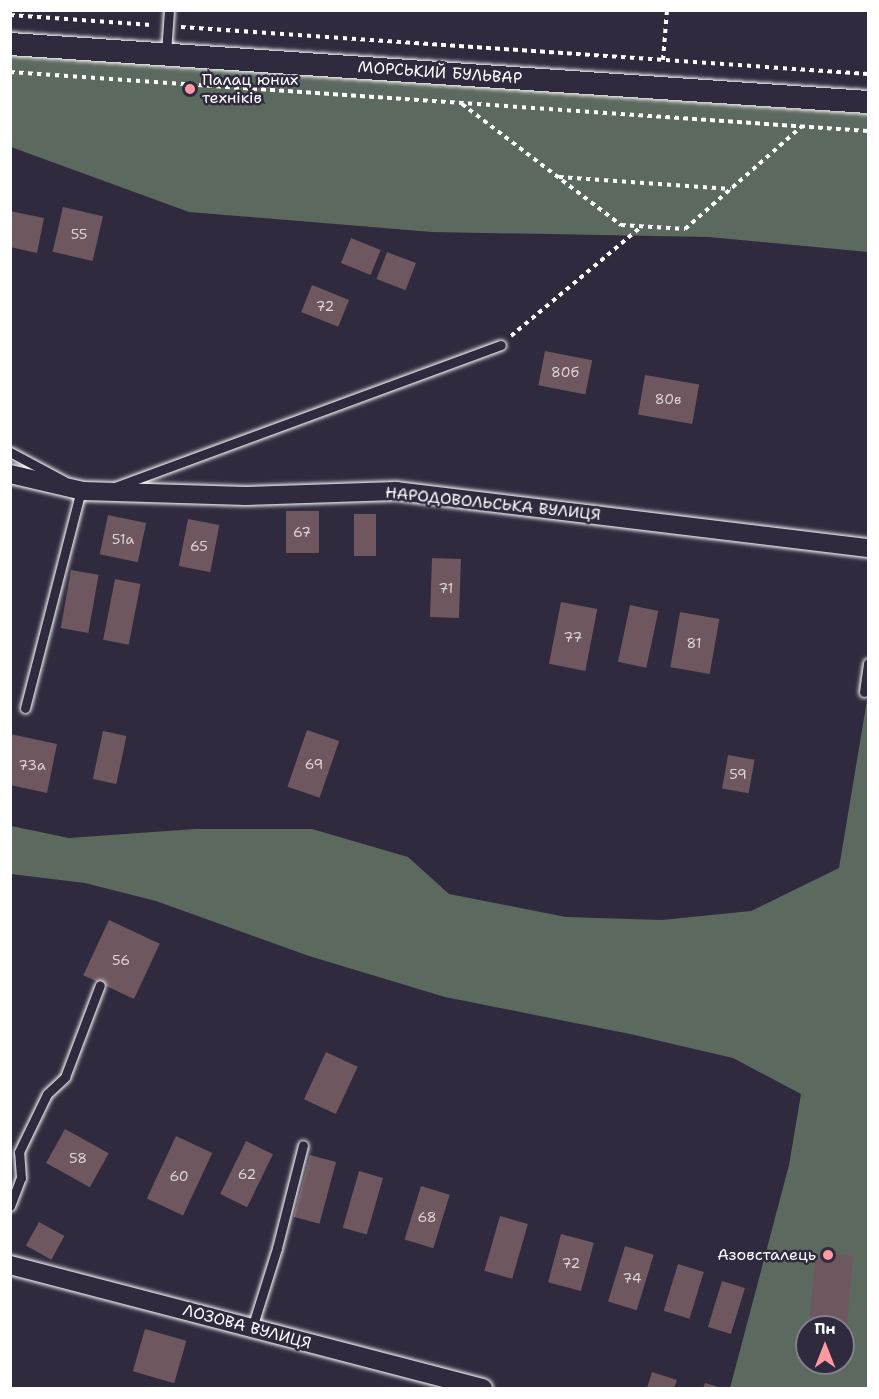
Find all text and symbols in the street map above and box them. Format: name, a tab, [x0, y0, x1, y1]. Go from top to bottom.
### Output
street label: МОРСЬКИЙ БУЛЬВАР	[357, 58, 523, 88]
place label: Палац юних техніків	[202, 70, 298, 108]
marker: Палац юних техніків	[183, 82, 197, 96]
house number: 55	[71, 226, 87, 242]
house number: 72	[316, 298, 334, 314]
house number: 80б	[551, 364, 579, 380]
house number: 80в	[655, 391, 681, 407]
street label: НАРОДОВОЛЬСЬКА ВУЛИЦЯ	[384, 483, 602, 525]
house number: 67	[293, 524, 311, 540]
house number: 51а	[112, 531, 134, 547]
house number: 65	[190, 538, 208, 554]
house number: 71	[439, 580, 453, 596]
house number: 77	[564, 629, 582, 645]
house number: 81	[686, 635, 702, 651]
house number: 69	[305, 756, 323, 772]
house number: 73а	[18, 757, 46, 773]
house number: 59	[729, 766, 747, 782]
house number: 56	[112, 952, 130, 968]
house number: 58	[69, 1150, 87, 1166]
house number: 62	[238, 1166, 256, 1182]
house number: 60	[169, 1168, 189, 1184]
house number: 68	[417, 1209, 437, 1225]
place label: Азовсталець	[717, 1245, 816, 1265]
marker: Азовсталець	[821, 1248, 835, 1262]
house number: 72	[562, 1255, 580, 1271]
house number: 74	[623, 1270, 641, 1286]
street label: ЛОЗОВА ВУЛИЦЯ	[181, 1301, 313, 1353]
north arrow	[795, 1315, 855, 1375]
text: Пн	[814, 1318, 836, 1339]

